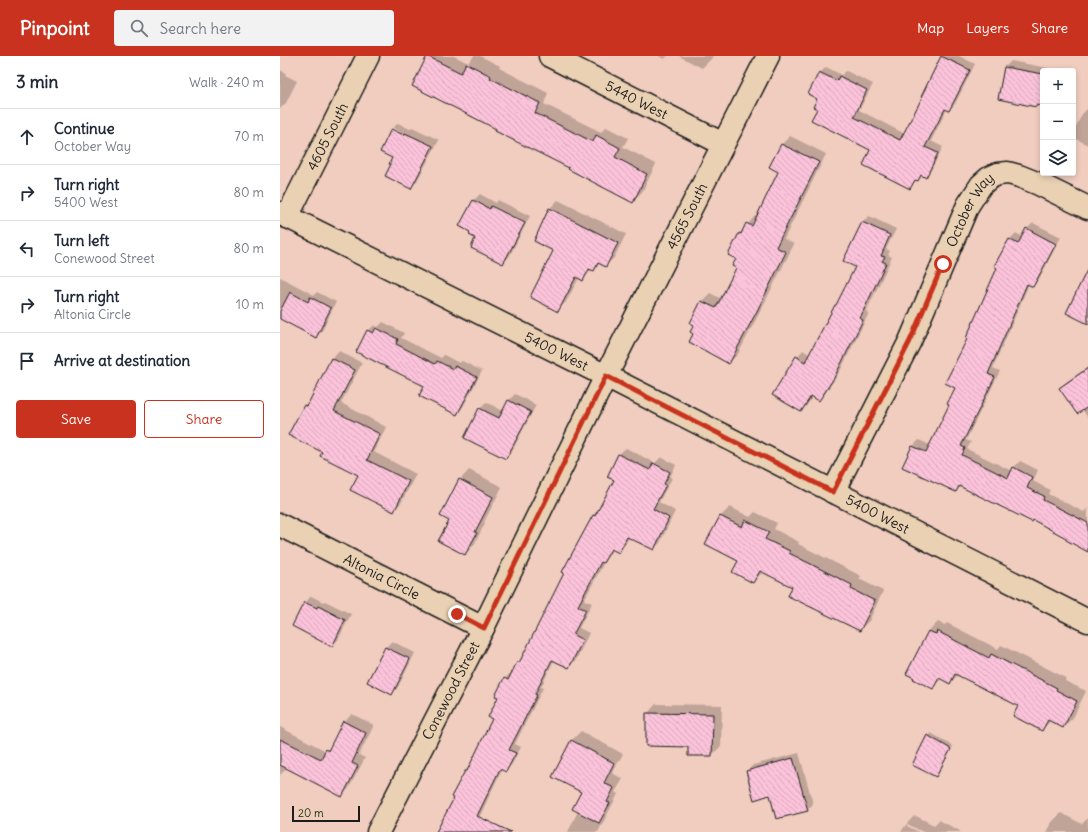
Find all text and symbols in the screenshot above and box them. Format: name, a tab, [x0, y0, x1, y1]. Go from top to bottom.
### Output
search box	[114, 10, 394, 46]
text: Pinpoint	[20, 16, 90, 40]
icon: search	[128, 17, 150, 39]
text: Search here	[160, 19, 241, 38]
text: Map	[917, 19, 944, 37]
text: Layers	[966, 19, 1009, 37]
text: Share	[1031, 19, 1068, 37]
map controls	[1040, 68, 1076, 176]
button: +	[1040, 68, 1076, 104]
text: 3 min	[16, 71, 58, 93]
text: Walk · 240 m	[189, 74, 264, 91]
street label: 5440 West	[602, 77, 671, 123]
street label: 4605 South	[303, 100, 352, 173]
button: −	[1040, 104, 1076, 140]
text: Continue	[54, 119, 115, 138]
icon: ahead	[16, 126, 38, 148]
text: 70 m	[235, 128, 264, 145]
text: October Way	[54, 138, 131, 155]
button: layers	[1040, 140, 1076, 176]
street label: October Way	[942, 169, 998, 250]
text: Turn right	[54, 175, 119, 194]
street label: 4565 South	[663, 180, 711, 252]
icon: right	[16, 182, 38, 204]
text: 80 m	[233, 184, 264, 201]
text: 5400 West	[54, 194, 118, 211]
text: Turn left	[54, 231, 109, 250]
icon: left	[16, 238, 38, 260]
text: 80 m	[233, 240, 264, 257]
text: Conewood Street	[54, 250, 155, 267]
route start	[934, 255, 952, 273]
text: Turn right	[54, 287, 119, 306]
icon: right	[16, 294, 38, 316]
text: 10 m	[236, 296, 264, 313]
text: Altonia Circle	[54, 306, 131, 323]
street label: 5400 West	[522, 328, 591, 375]
icon: arrive	[16, 350, 38, 372]
text: Arrive at destination	[54, 351, 190, 370]
button: Save	[16, 400, 136, 438]
button: Share	[144, 400, 264, 438]
street label: 5400 West	[843, 490, 912, 538]
street label: Altonia Circle	[341, 550, 423, 603]
route end	[448, 605, 466, 623]
street label: Conewood Street	[418, 638, 484, 743]
scale bar	[292, 804, 360, 823]
text: 20 m	[298, 806, 324, 820]

